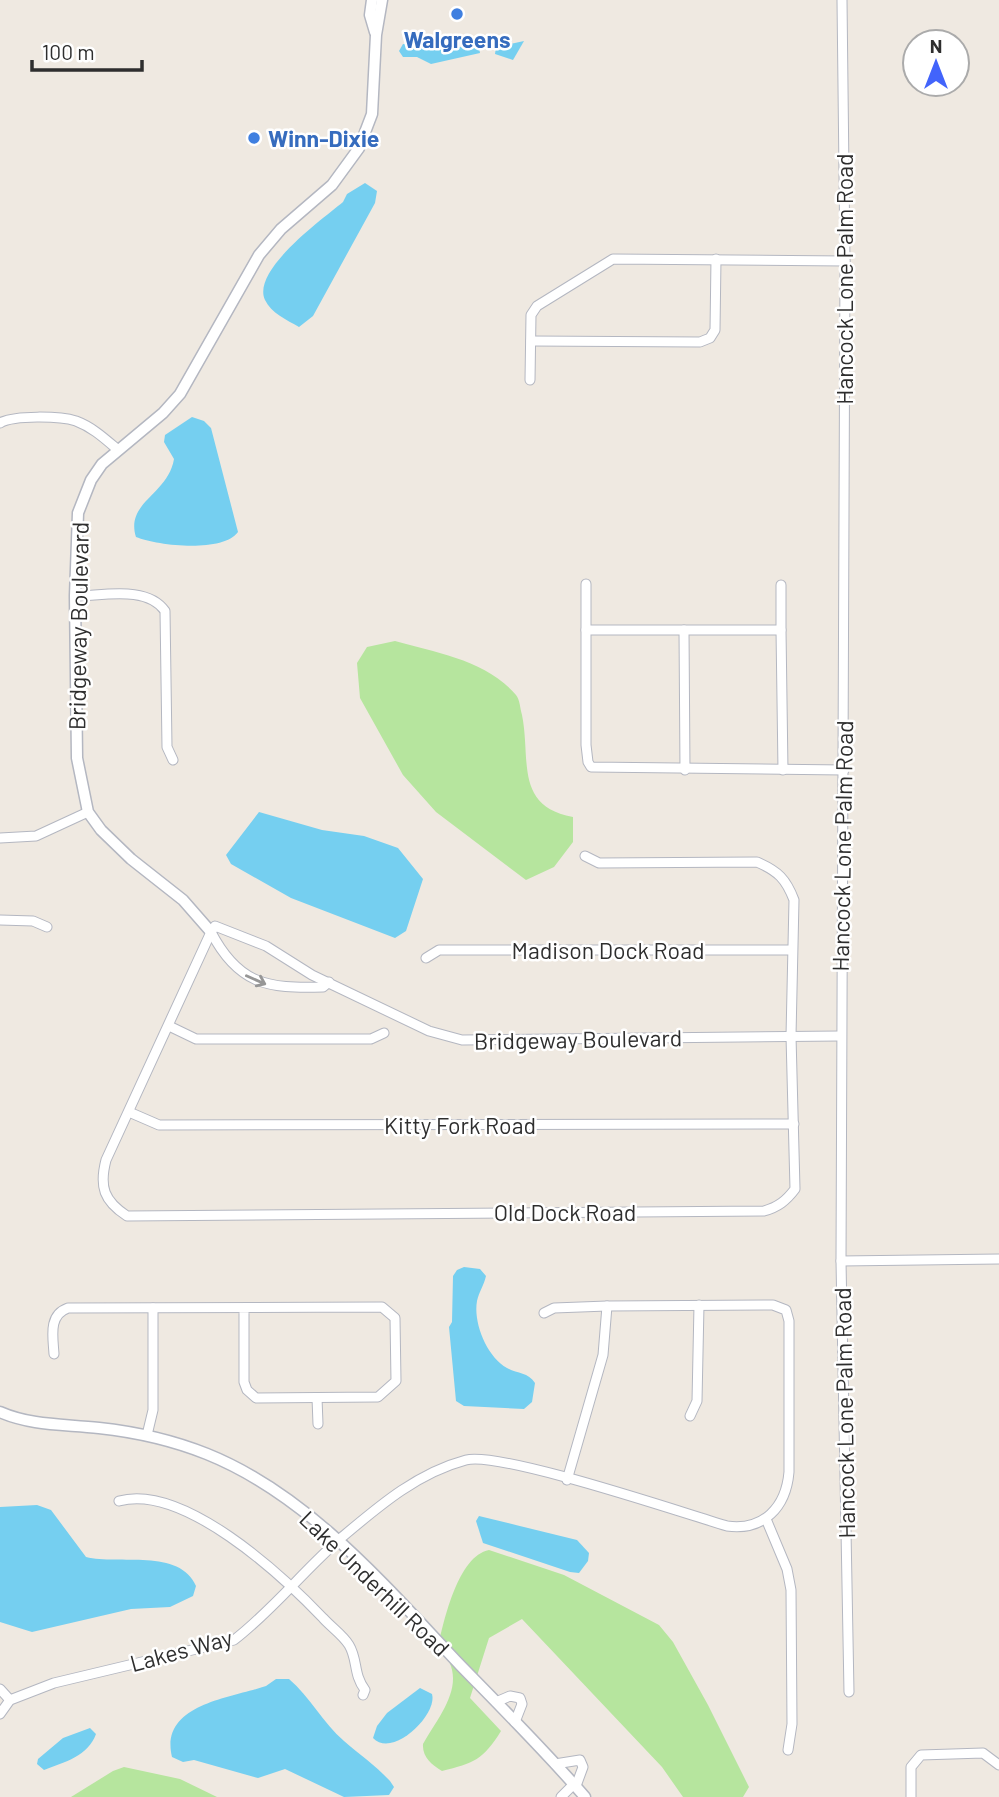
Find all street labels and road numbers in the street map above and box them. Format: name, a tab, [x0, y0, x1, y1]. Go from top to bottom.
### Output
street label: Hancock Lone Palm Road	[830, 153, 858, 405]
street label: Bridgeway Boulevard	[62, 522, 94, 730]
street label: Hancock Lone Palm Road	[826, 720, 858, 972]
street label: Madison Dock Road	[512, 936, 704, 964]
street label: Bridgeway Boulevard	[474, 1023, 682, 1055]
street label: Kitty Fork Road	[384, 1111, 536, 1139]
street label: Old Dock Road	[494, 1198, 636, 1226]
street label: Hancock Lone Palm Road	[828, 1287, 860, 1539]
street label: Lake Underhill Road	[294, 1504, 456, 1662]
street label: Lakes Way	[127, 1623, 236, 1677]

